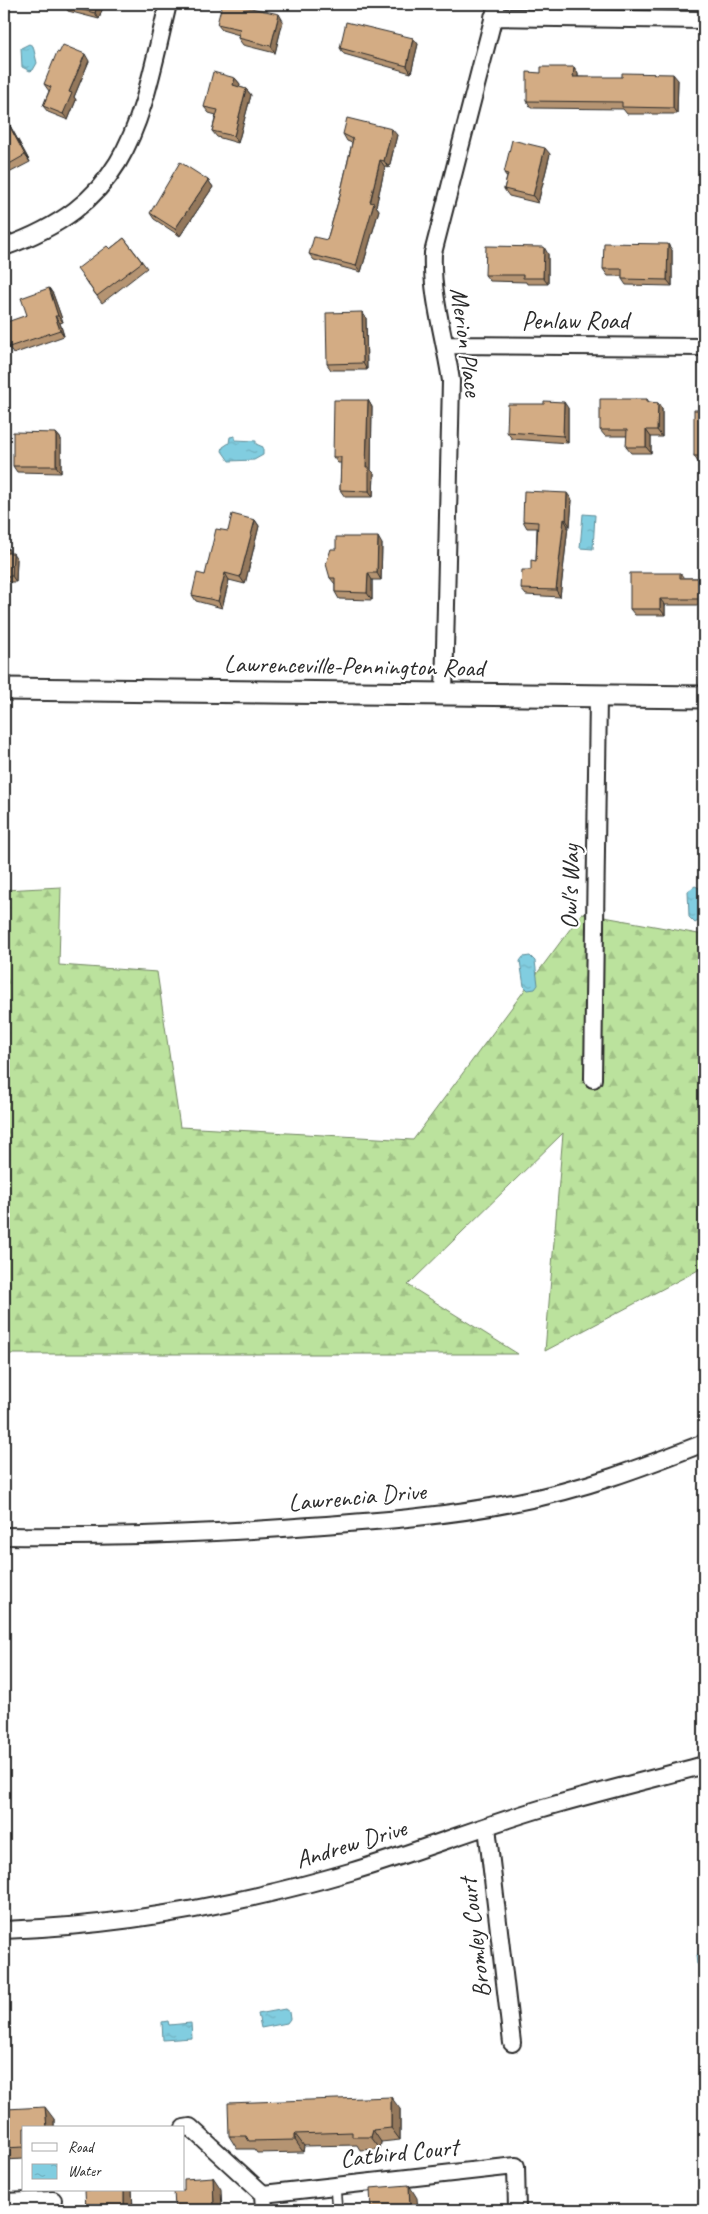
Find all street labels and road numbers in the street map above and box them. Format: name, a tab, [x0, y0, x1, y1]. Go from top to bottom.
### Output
street label: Merion Place	[443, 285, 490, 400]
street label: Penlaw Road	[522, 305, 632, 337]
street label: Lawrenceville-Pennington Road	[224, 648, 488, 684]
street label: Owl's Way	[553, 843, 587, 930]
street label: Lawrencia Drive	[287, 1475, 429, 1519]
street label: Andrew Drive	[292, 1811, 412, 1876]
street label: Bromley Court	[451, 1873, 498, 2000]
street label: Catbird Court	[338, 2131, 463, 2175]

